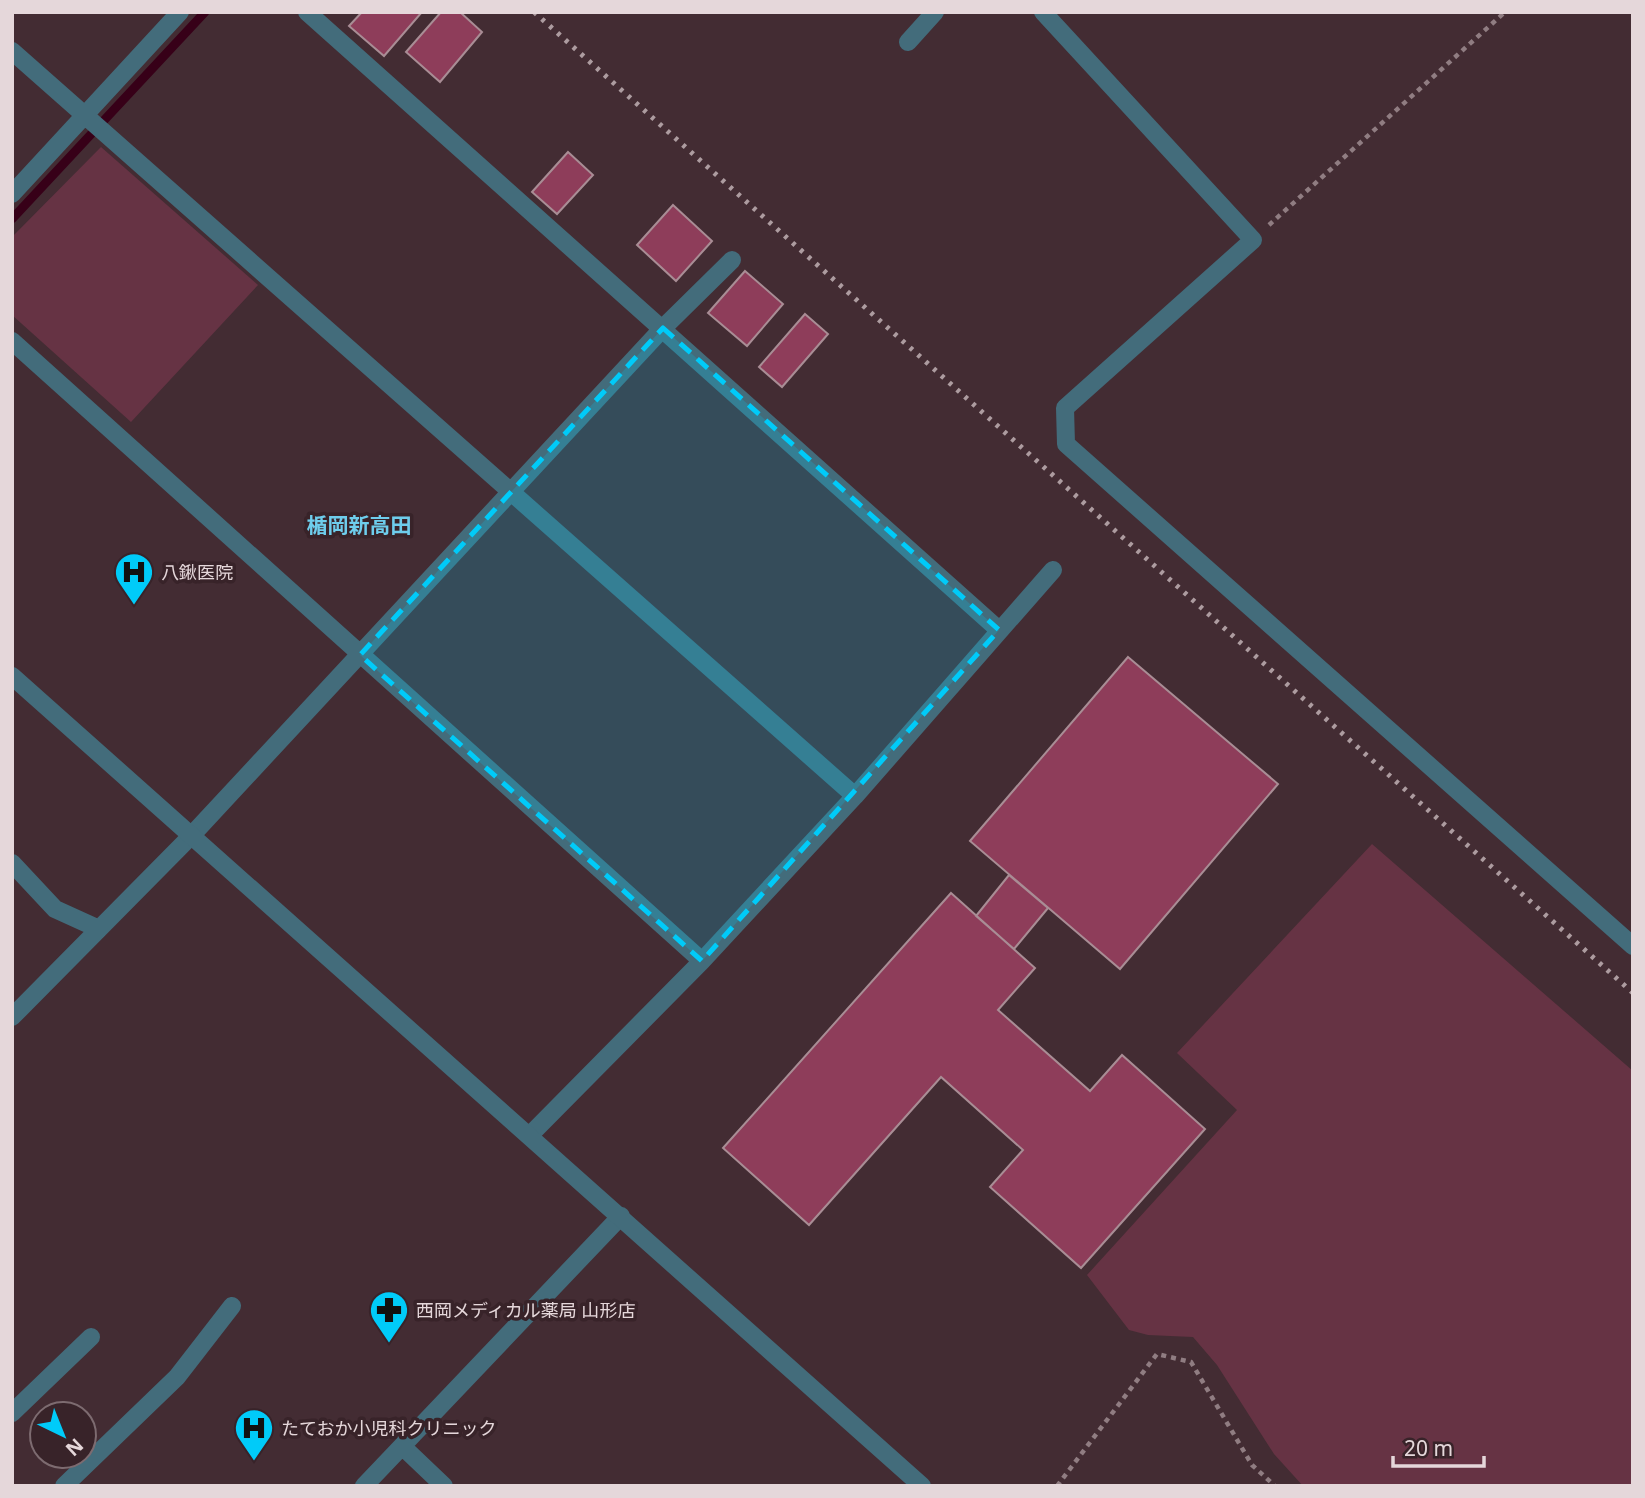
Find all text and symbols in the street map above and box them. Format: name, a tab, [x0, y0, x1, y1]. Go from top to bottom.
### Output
district label: 楯岡新高田	[307, 511, 412, 539]
hospital icon: 八鍬医院	[113, 551, 155, 606]
place label: 八鍬医院	[161, 560, 233, 584]
pharmacy icon: 西岡メディカル薬局 山形店	[368, 1289, 410, 1344]
place label: 西岡メディカル薬局 山形店	[416, 1298, 635, 1322]
north arrow	[28, 1400, 98, 1470]
hospital icon: たておか小児科クリニック	[233, 1407, 275, 1462]
place label: たておか小児科クリニック	[281, 1416, 496, 1440]
scale bar	[1393, 1424, 1484, 1468]
text: N	[60, 1433, 89, 1462]
text: 20 m	[1404, 1434, 1453, 1462]

